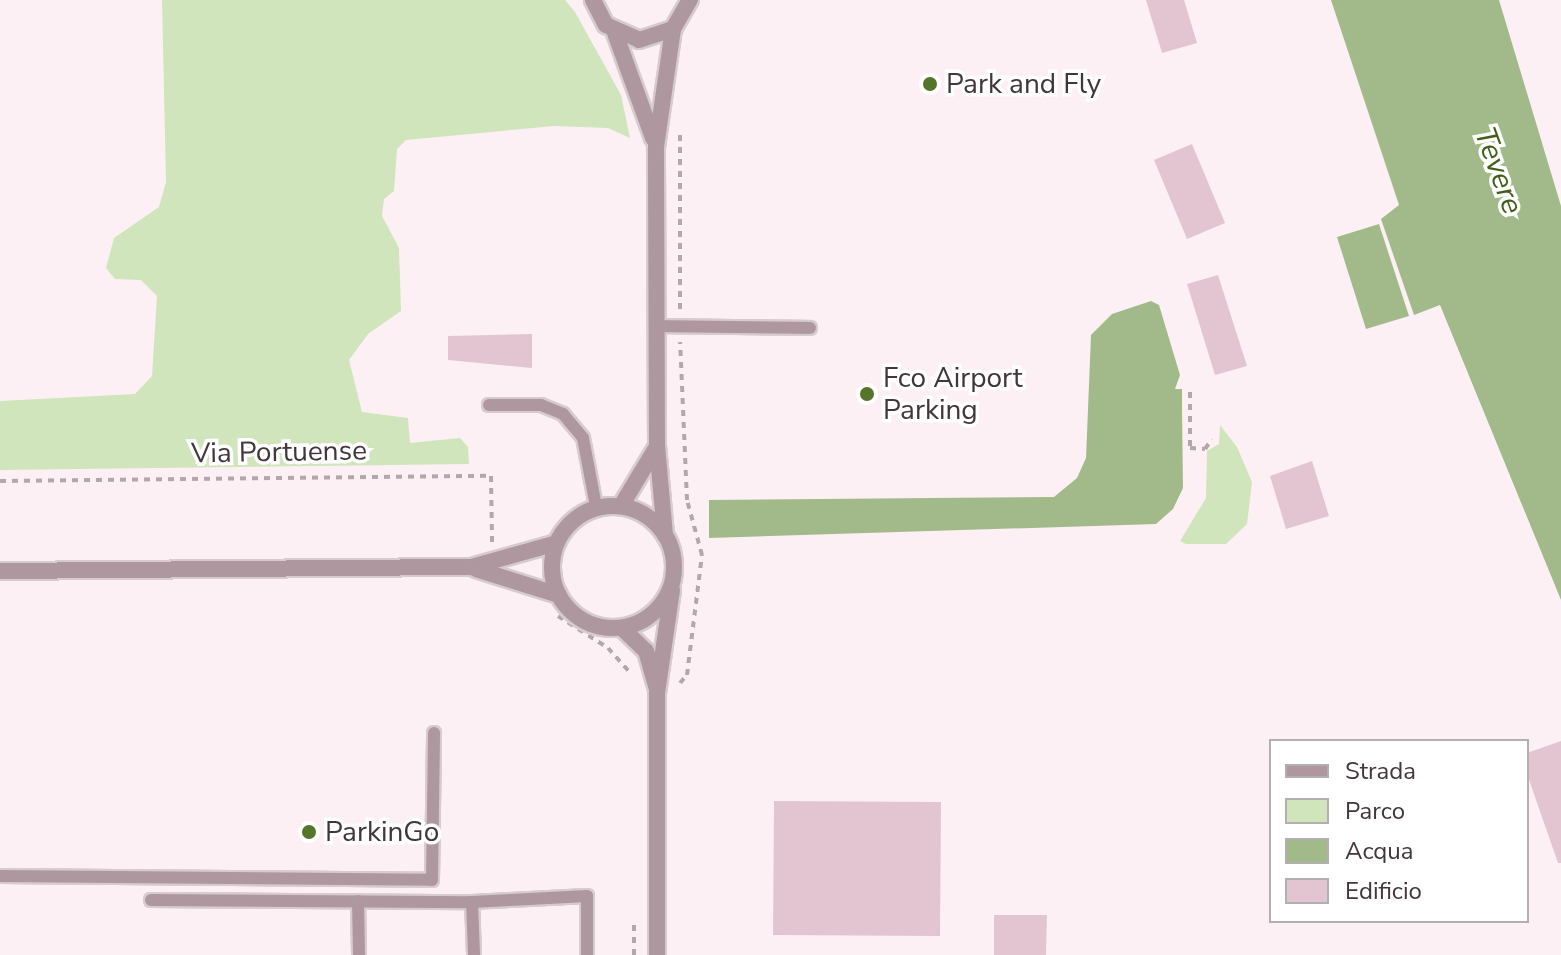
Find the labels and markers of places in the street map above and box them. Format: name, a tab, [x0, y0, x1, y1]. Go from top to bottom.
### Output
place label: Park and Fly	[946, 67, 1101, 101]
marker: Park and Fly	[921, 75, 939, 93]
place label: Fco Airport Parking	[883, 361, 1023, 427]
marker: Fco Airport Parking	[858, 385, 876, 403]
place label: ParkinGo	[325, 815, 439, 849]
marker: ParkinGo	[300, 823, 318, 841]

